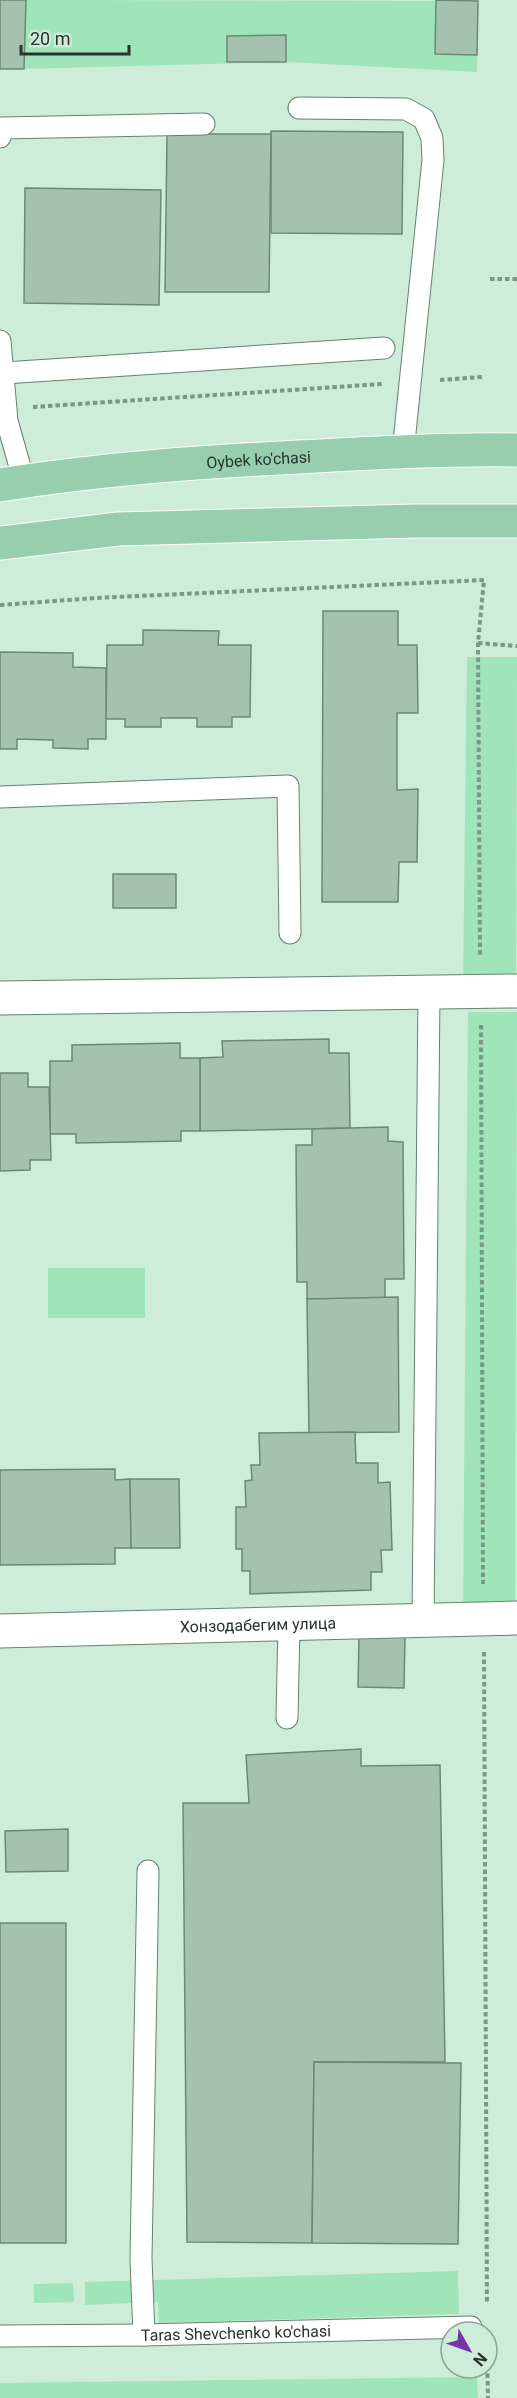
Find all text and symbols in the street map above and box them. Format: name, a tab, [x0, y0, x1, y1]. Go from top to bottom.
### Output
scale bar	[21, 18, 129, 56]
text: 20 m	[30, 28, 70, 49]
street label: Oybek ko'chasi	[206, 447, 311, 472]
street label: Хонзодабегим улица	[180, 1613, 336, 1636]
north arrow	[439, 2320, 499, 2380]
street label: Taras Shevchenko ko'chasi	[141, 2321, 331, 2345]
text: N	[469, 2349, 491, 2370]

